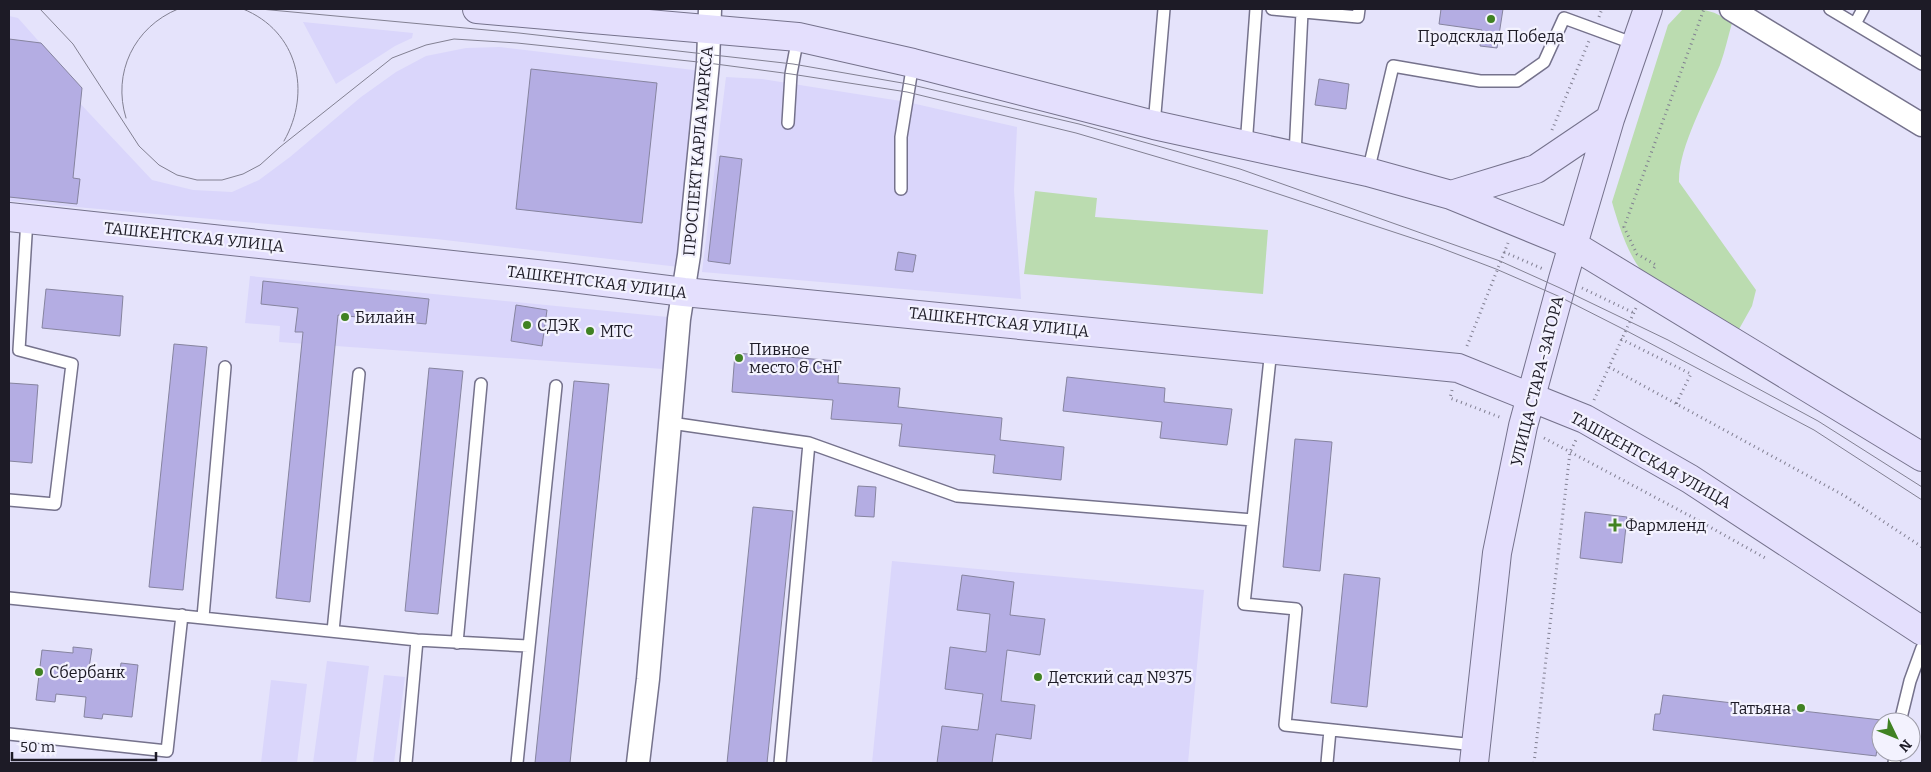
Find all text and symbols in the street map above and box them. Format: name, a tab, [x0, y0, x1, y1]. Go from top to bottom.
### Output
marker: Продсклад Победа	[1485, 13, 1497, 25]
place label: Продсклад Победа	[1418, 27, 1565, 46]
street label: ПРОСПЕКТ КАРЛА МАРКСА	[679, 44, 717, 257]
street label: ТАШКЕНТСКАЯ УЛИЦА	[103, 218, 286, 256]
street label: ТАШКЕНТСКАЯ УЛИЦА	[506, 262, 689, 303]
street label: УЛИЦА СТАРА-ЗАГОРА	[1507, 293, 1568, 468]
street label: ТАШКЕНТСКАЯ УЛИЦА	[908, 303, 1091, 341]
place label: Билайн	[355, 308, 415, 327]
marker: Билайн	[339, 311, 351, 323]
place label: СДЭК	[537, 316, 580, 335]
marker: СДЭК	[521, 319, 533, 331]
place label: МТС	[600, 322, 633, 341]
marker: МТС	[584, 325, 596, 337]
place label: Пивное место & СнГ	[749, 340, 842, 377]
marker: Пивное место & СнГ	[733, 352, 745, 364]
street label: ТАШКЕНТСКАЯ УЛИЦА	[1567, 408, 1735, 512]
place label: Фармленд	[1625, 516, 1707, 535]
marker: Фармленд	[1609, 519, 1621, 531]
place label: Сбербанк	[49, 663, 126, 682]
marker: Сбербанк	[33, 666, 45, 678]
place label: Детский сад №375	[1048, 668, 1192, 687]
marker: Детский сад №375	[1032, 671, 1044, 683]
place label: Татьяна	[1730, 699, 1791, 718]
marker: Татьяна	[1795, 702, 1807, 714]
north arrow	[1871, 712, 1921, 762]
scale bar	[12, 730, 156, 762]
text: N	[1895, 736, 1915, 755]
text: 50 m	[20, 738, 56, 756]

